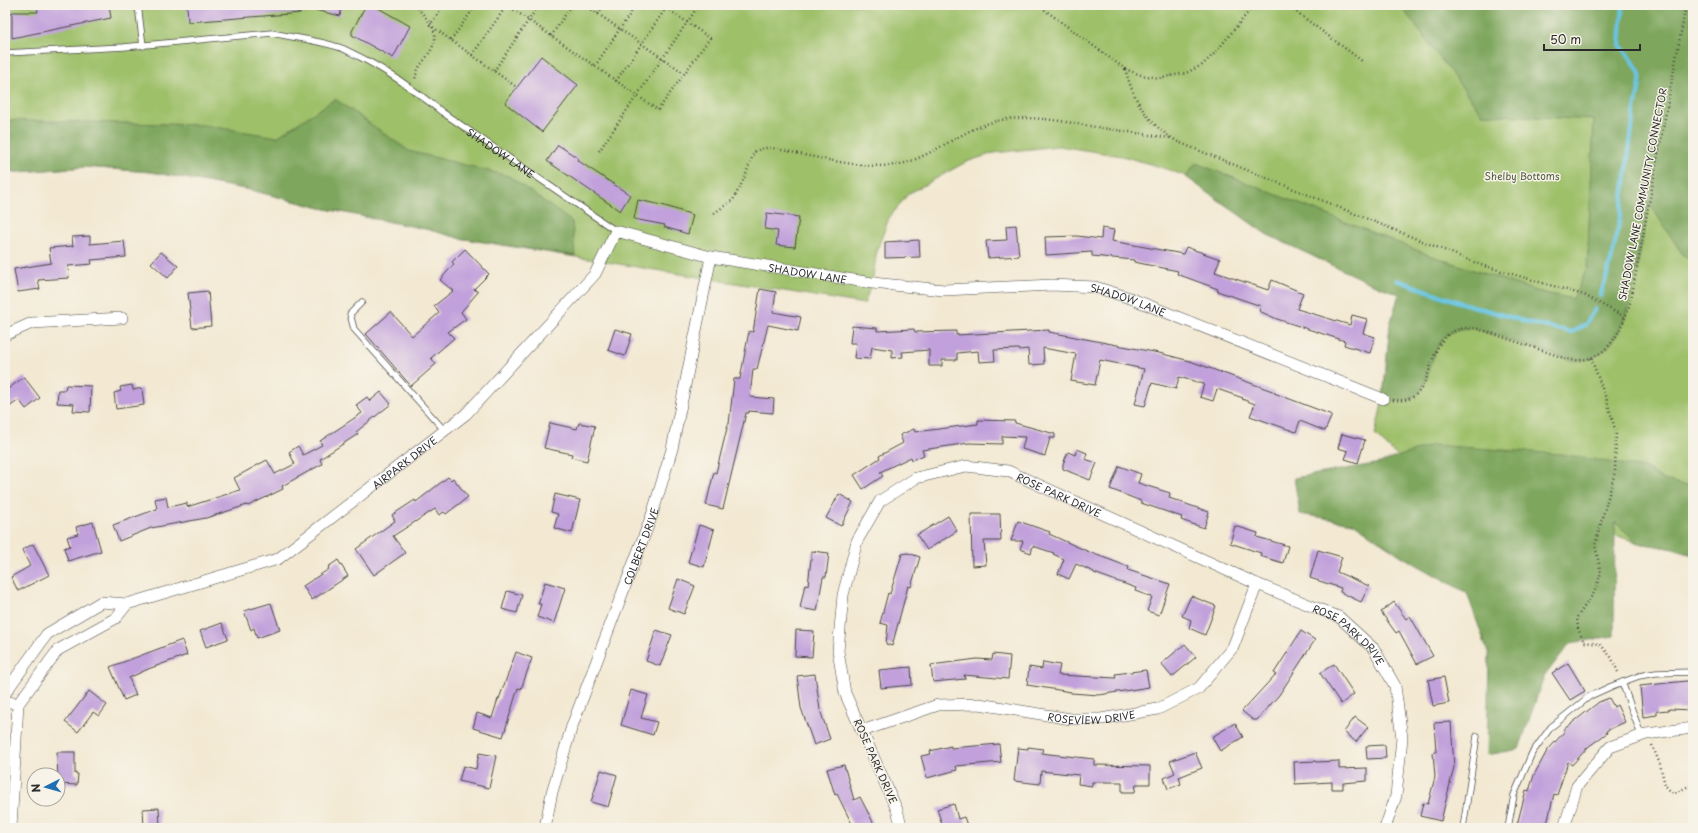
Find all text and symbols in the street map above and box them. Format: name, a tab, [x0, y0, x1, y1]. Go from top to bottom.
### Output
scale bar	[1544, 26, 1640, 52]
text: 50 m	[1550, 30, 1581, 48]
street label: SHADOW LANE COMMUNITY CONNECTOR	[1614, 86, 1670, 301]
street label: SHADOW LANE	[464, 124, 538, 181]
park label: Shelby Bottoms	[1484, 168, 1560, 183]
street label: SHADOW LANE	[767, 259, 848, 286]
street label: SHADOW LANE	[1090, 279, 1168, 319]
street label: AIRPARK DRIVE	[368, 432, 440, 492]
street label: ROSE PARK DRIVE	[1014, 468, 1104, 520]
street label: COLBERT DRIVE	[619, 506, 661, 587]
street label: ROSE PARK DRIVE	[1311, 600, 1389, 667]
street label: ROSEVIEW DRIVE	[1047, 706, 1136, 727]
street label: ROSE PARK DRIVE	[851, 716, 901, 806]
north arrow	[26, 767, 66, 807]
text: N	[27, 783, 44, 793]

